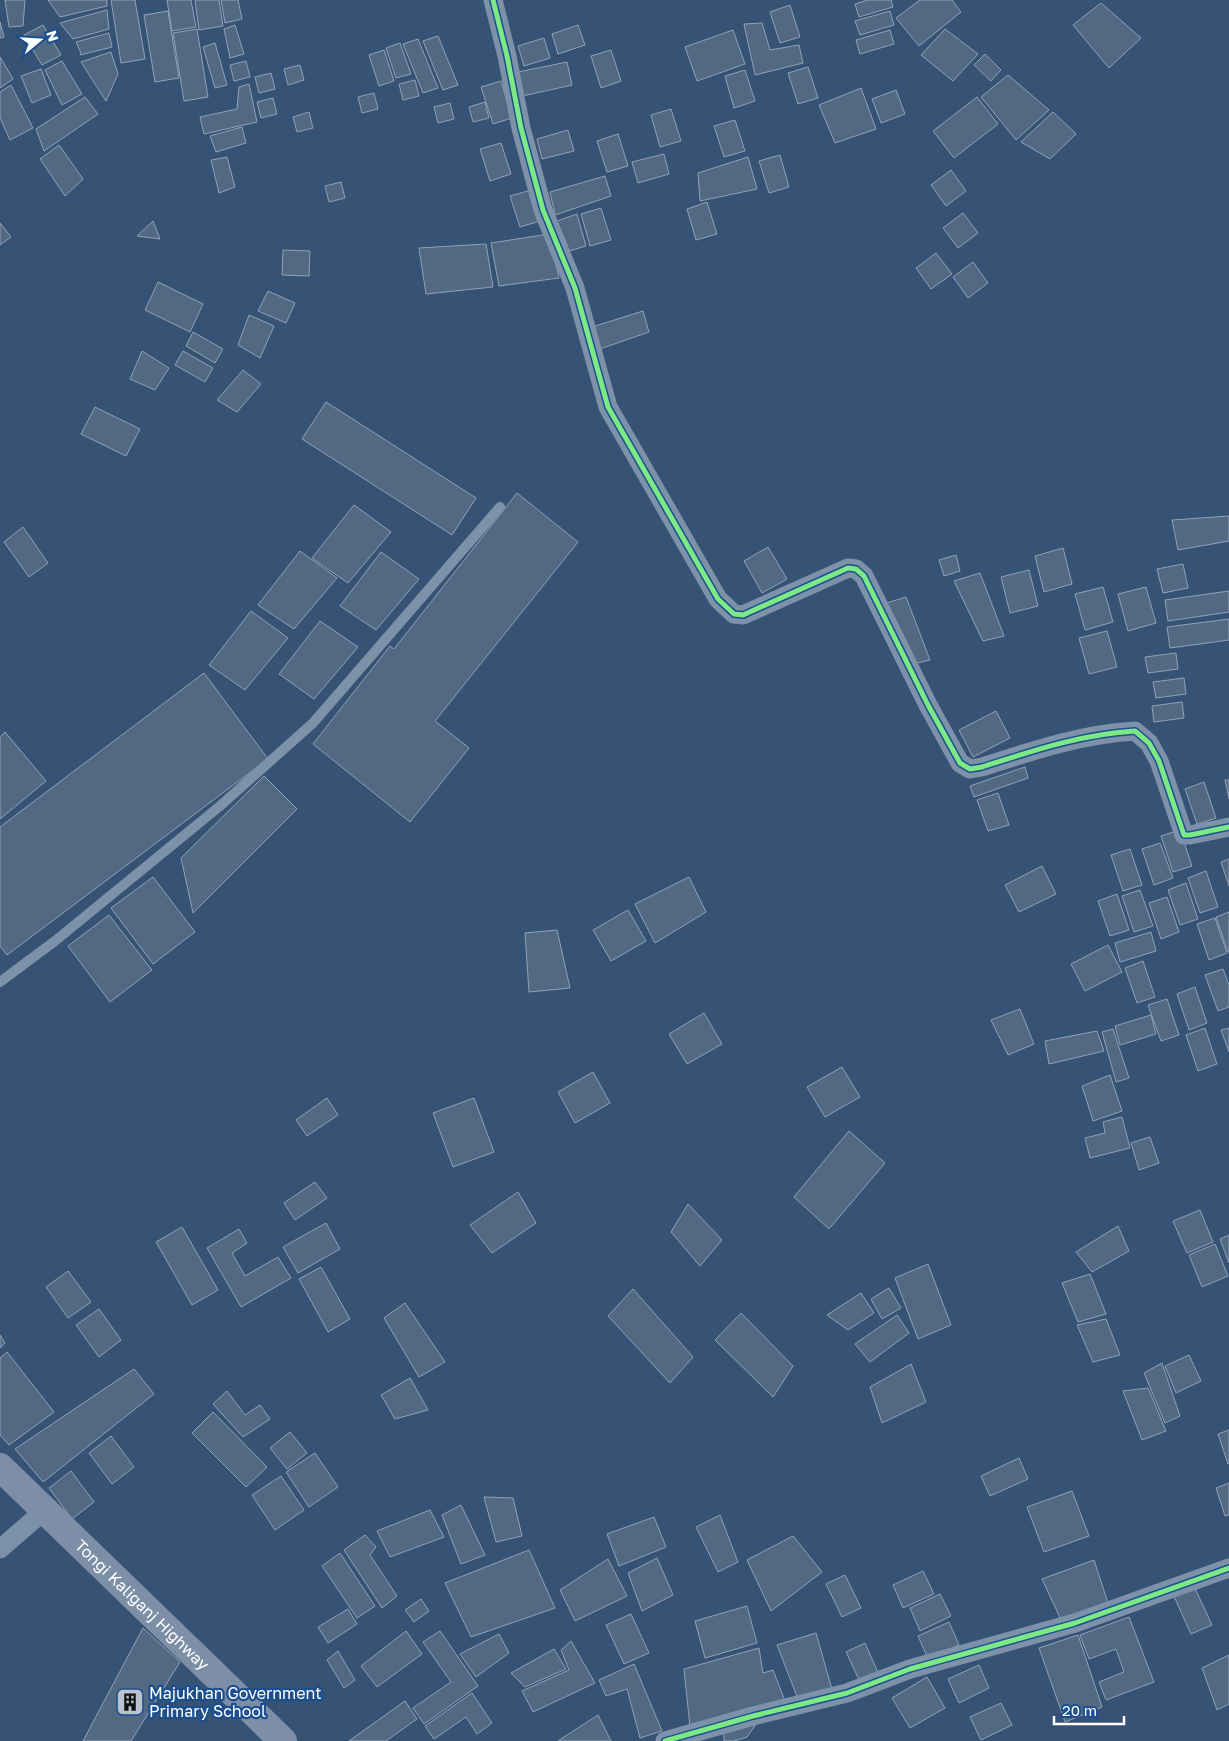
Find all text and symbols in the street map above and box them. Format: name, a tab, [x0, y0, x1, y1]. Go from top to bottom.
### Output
north arrow	[15, 15, 65, 65]
text: N	[43, 28, 63, 44]
street label: Tongi Kaliganj Highway	[71, 1535, 213, 1674]
place label: Majukhan Government Primary School	[149, 1683, 322, 1721]
building icon: Majukhan Government Primary School	[115, 1687, 145, 1717]
scale bar	[1054, 1694, 1124, 1726]
text: 20 m	[1062, 1701, 1097, 1719]

